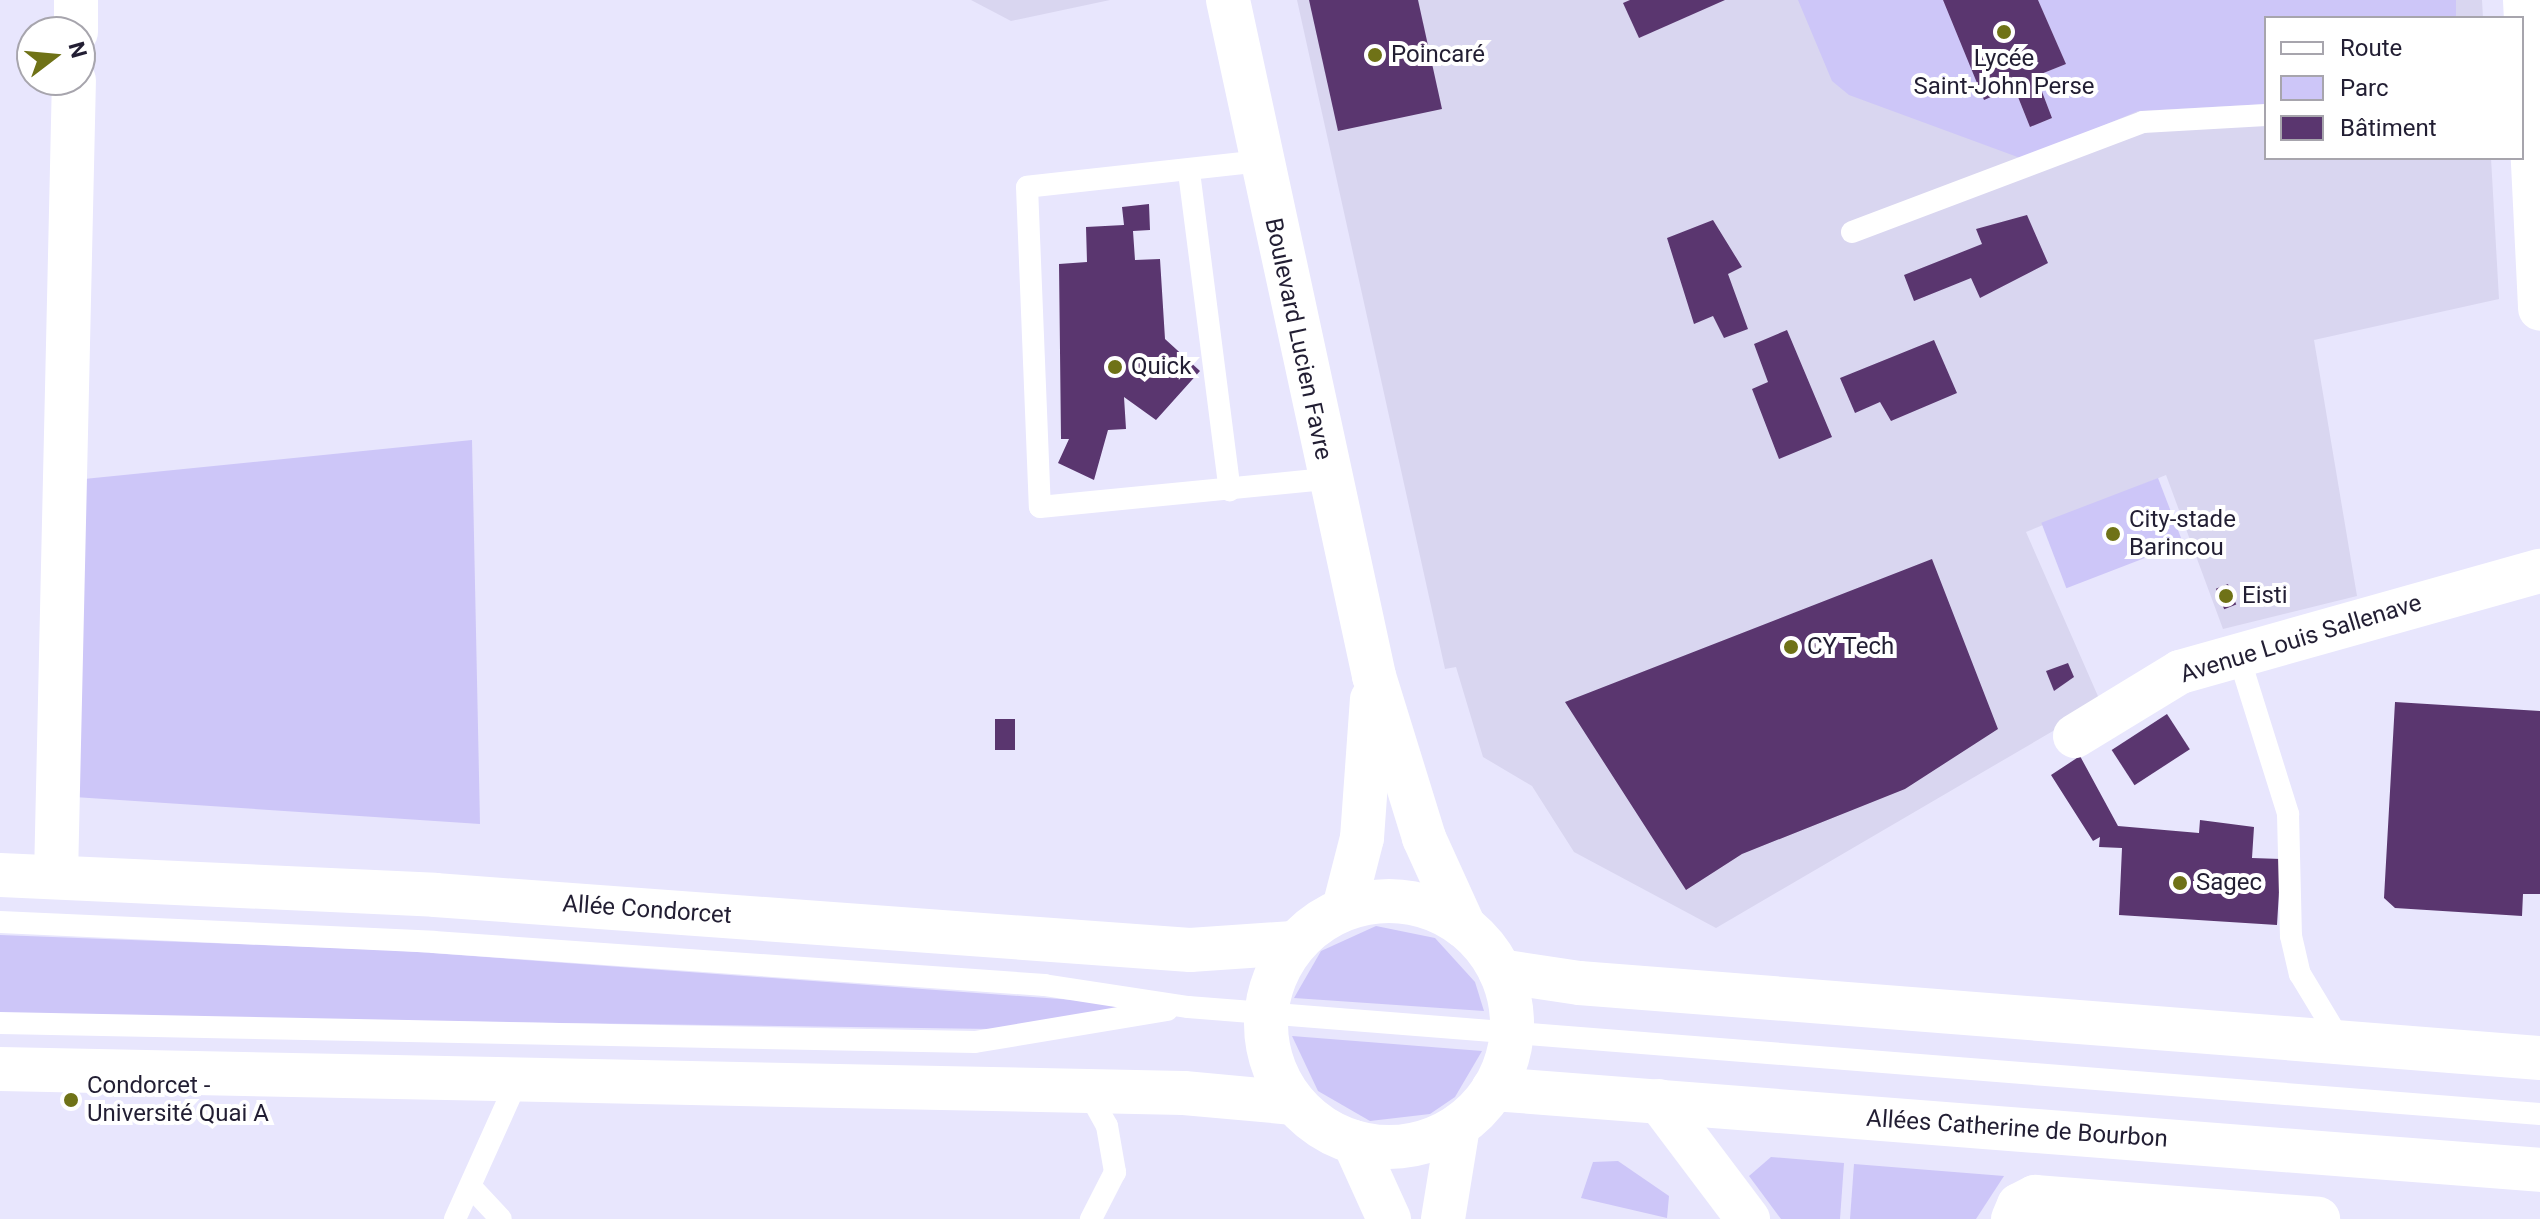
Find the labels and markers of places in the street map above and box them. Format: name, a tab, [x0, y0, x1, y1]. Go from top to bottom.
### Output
marker: Lycée Saint-John Perse	[1995, 23, 2013, 41]
place label: Poincaré	[1391, 41, 1485, 69]
place label: Lycée Saint-John Perse	[1913, 45, 2095, 101]
marker: Poincaré	[1366, 46, 1384, 64]
place label: Quick	[1131, 353, 1191, 381]
marker: Quick	[1106, 358, 1124, 376]
place label: City-stade Barincou	[2129, 506, 2236, 562]
marker: City-stade Barincou	[2104, 525, 2122, 543]
place label: Eisti	[2242, 582, 2288, 610]
marker: Eisti	[2217, 587, 2235, 605]
place label: CY Tech	[1807, 633, 1895, 661]
marker: CY Tech	[1782, 638, 1800, 656]
place label: Sagec	[2196, 869, 2262, 897]
marker: Sagec	[2171, 874, 2189, 892]
place label: Condorcet - Université Quai A	[87, 1072, 269, 1128]
marker: Condorcet - Université Quai A	[62, 1091, 80, 1109]

